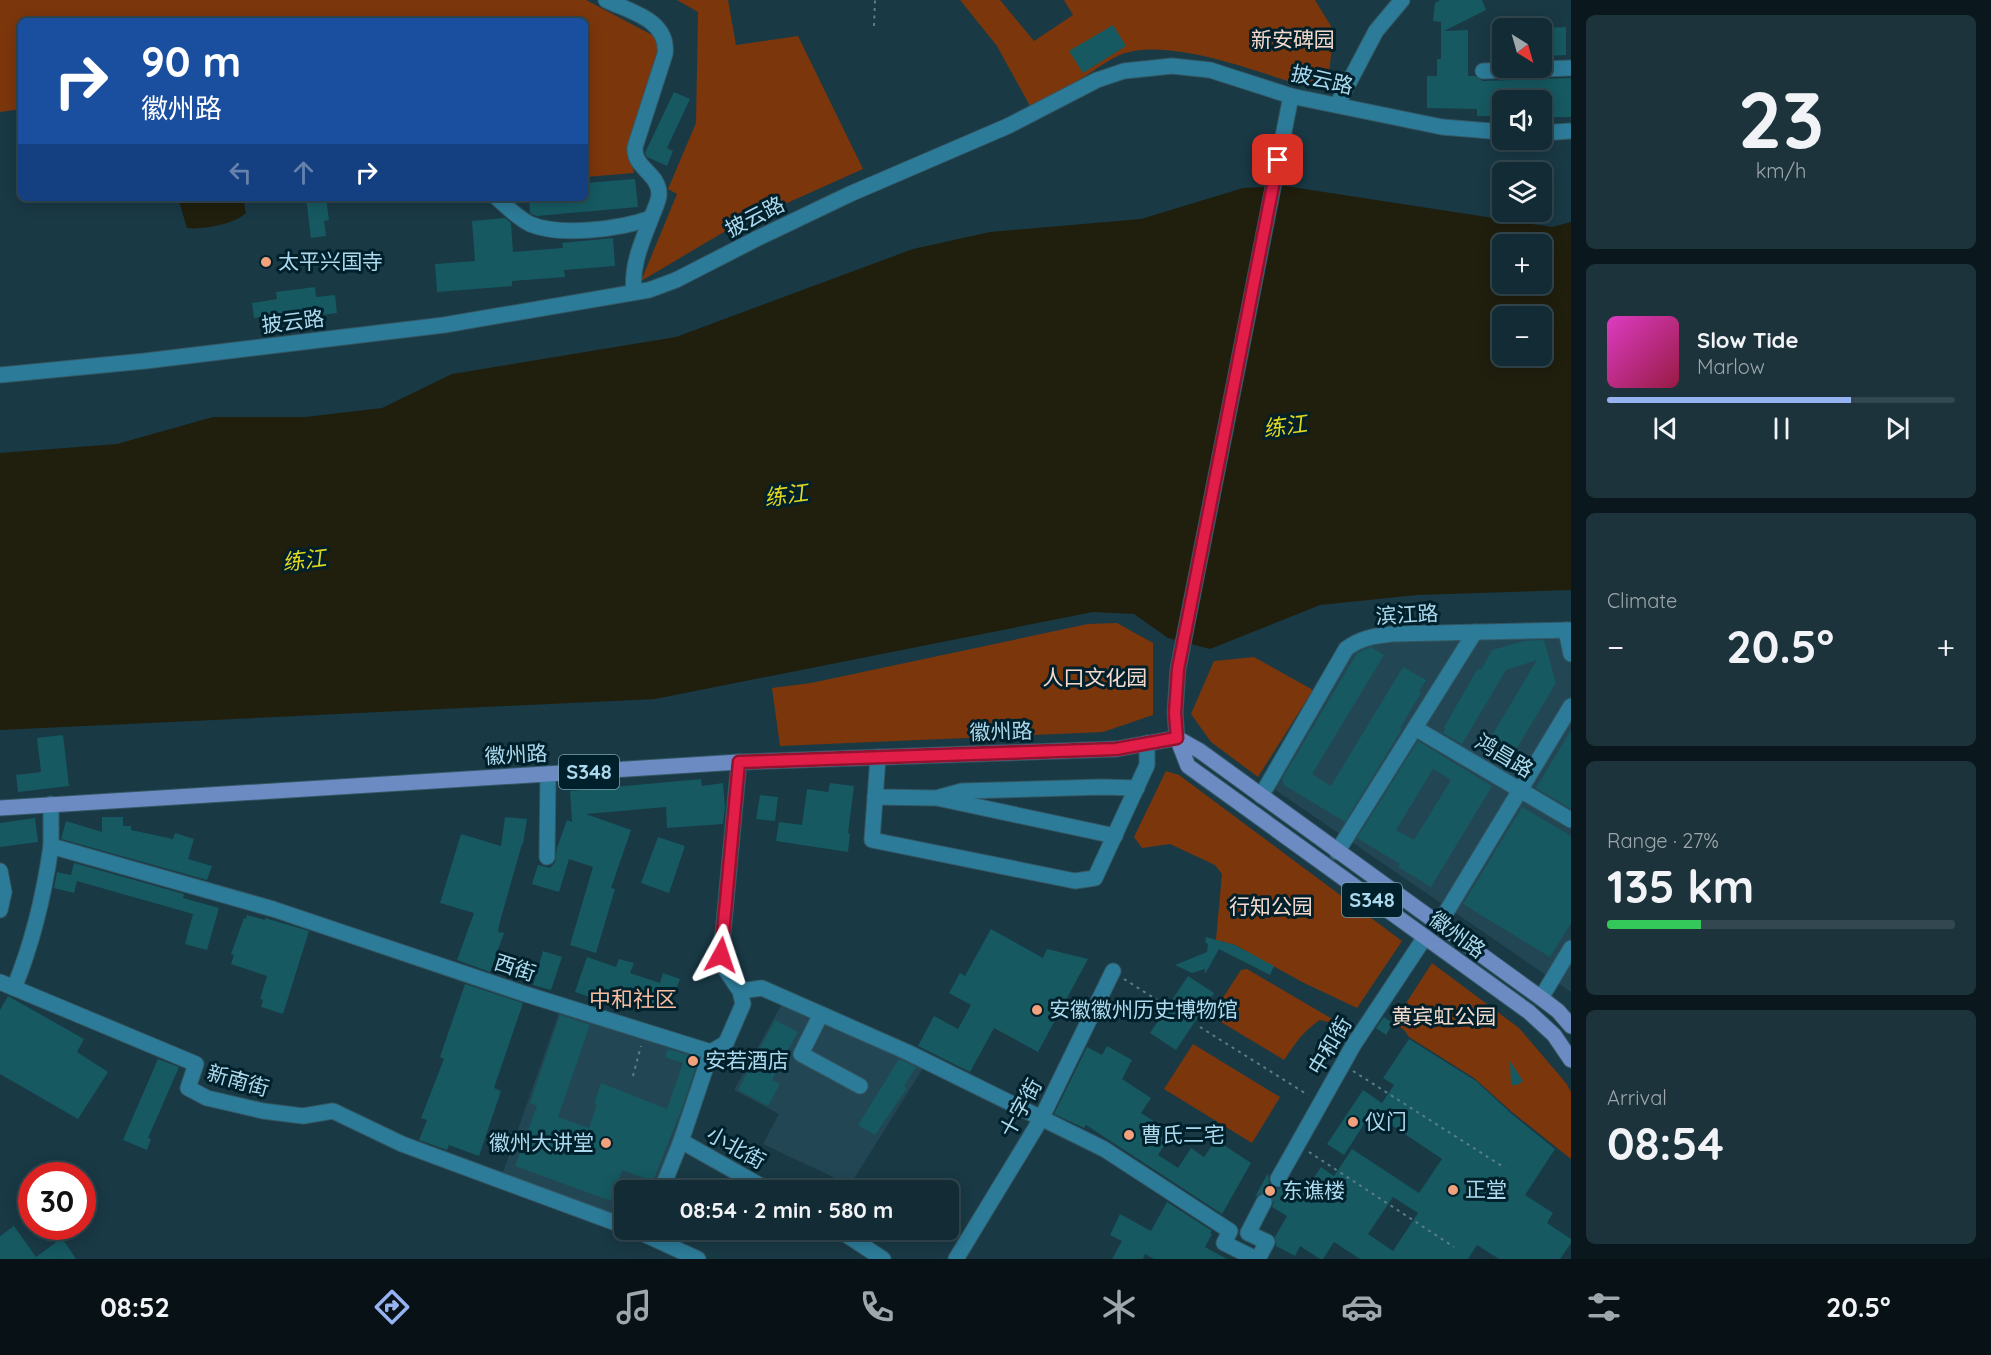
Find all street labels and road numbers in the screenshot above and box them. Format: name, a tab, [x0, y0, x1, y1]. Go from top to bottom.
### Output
street label: 披云路	[1289, 59, 1356, 99]
street label: 披云路	[721, 190, 789, 242]
street label: 披云路	[260, 304, 326, 338]
street label: 滨江路	[1375, 599, 1439, 629]
street label: 徽州路	[969, 717, 1033, 745]
street label: 鸿昌路	[1471, 728, 1538, 783]
street label: 徽州路	[484, 739, 548, 769]
road number: S348	[559, 755, 619, 789]
road number: S348	[1342, 883, 1402, 917]
street label: 徽州路	[1424, 905, 1491, 963]
street label: 西街	[491, 948, 539, 986]
street label: 中和街	[1302, 1012, 1357, 1079]
street label: 新南街	[204, 1059, 272, 1101]
street label: 十字街	[993, 1074, 1047, 1141]
street label: 小北街	[703, 1120, 770, 1174]

